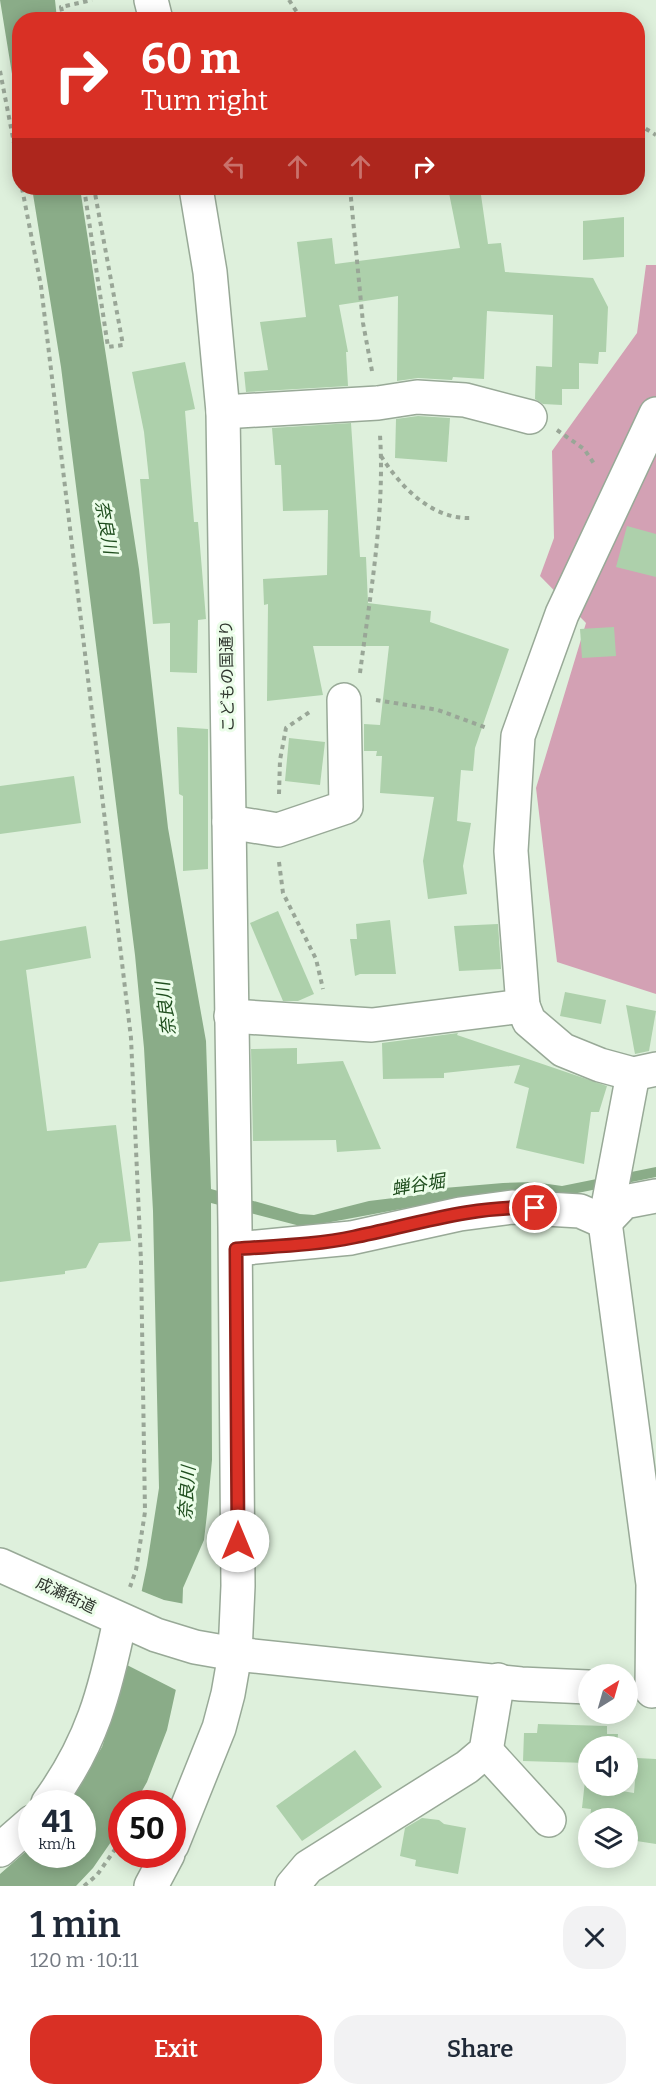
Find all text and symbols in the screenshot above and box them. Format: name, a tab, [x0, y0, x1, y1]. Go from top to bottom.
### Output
text: 60 m	[141, 34, 240, 84]
icon: right	[42, 36, 120, 114]
text: Turn right	[141, 85, 268, 117]
icon: left	[218, 150, 251, 183]
icon: ahead	[281, 150, 314, 183]
icon: ahead	[344, 150, 377, 183]
icon: right	[407, 150, 440, 183]
water label: 奈良川	[90, 499, 122, 557]
street label: こどもの国通り	[217, 620, 237, 732]
water label: 奈良川	[152, 979, 180, 1037]
water label: 蝉谷堀	[390, 1169, 449, 1200]
pin	[509, 1182, 560, 1233]
icon: arrive	[518, 1191, 551, 1224]
water label: 奈良川	[174, 1463, 200, 1521]
position arrow	[206, 1509, 270, 1573]
street label: 成瀬街道	[33, 1573, 99, 1617]
north arrow	[578, 1664, 638, 1724]
map controls	[578, 1664, 638, 1868]
button: sound	[578, 1736, 638, 1796]
speed limit sign: 50	[108, 1790, 186, 1868]
text: 41	[41, 1804, 73, 1840]
button: layers	[578, 1808, 638, 1868]
text: km/h	[38, 1835, 76, 1853]
text: 1 min	[30, 1903, 121, 1947]
button: close	[563, 1906, 626, 1969]
text: 120 m · 10:11	[30, 1948, 139, 1972]
button: Exit	[30, 2015, 322, 2084]
button: Share	[334, 2015, 626, 2084]

